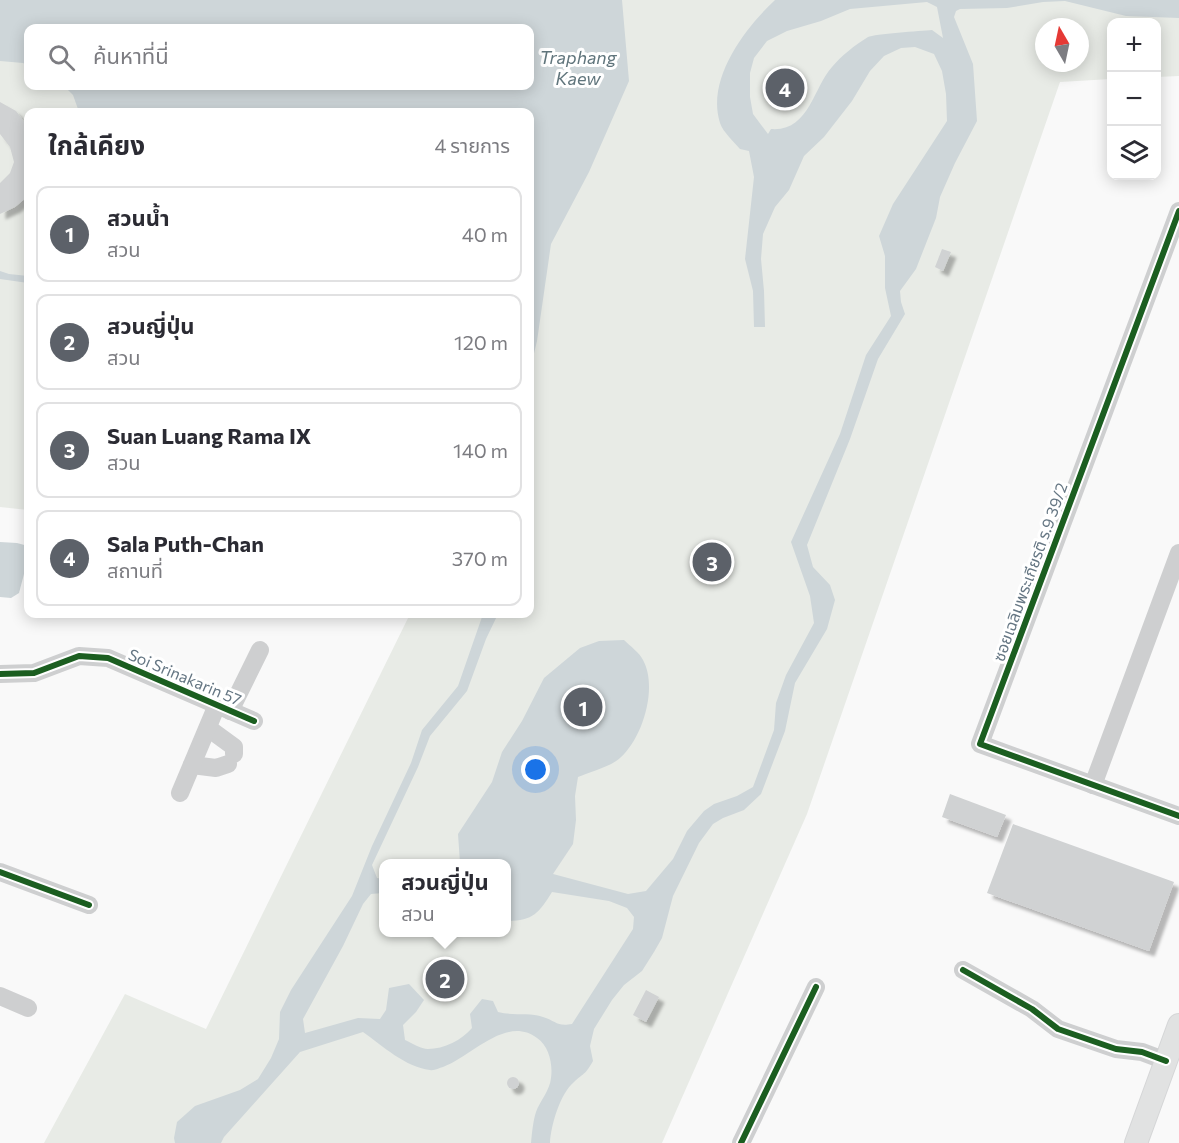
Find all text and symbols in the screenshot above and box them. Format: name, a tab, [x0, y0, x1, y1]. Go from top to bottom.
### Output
north arrow	[1035, 18, 1089, 72]
map controls	[1107, 18, 1161, 180]
button: +	[1107, 18, 1161, 72]
search box	[24, 24, 534, 90]
icon: search	[45, 41, 78, 74]
text: ค้นหาที่นี่	[93, 42, 169, 69]
water label: Traphang Kaew	[540, 46, 618, 89]
pin: 4	[766, 66, 804, 110]
button: −	[1107, 72, 1161, 126]
button: layers	[1107, 126, 1161, 180]
text: ใกล้เคียง	[48, 129, 145, 160]
text: 4 รายการ	[435, 133, 510, 157]
text: สวนน้ำ	[107, 204, 170, 231]
text: 1	[65, 222, 74, 246]
text: 40 m	[462, 222, 508, 246]
text: สวน	[107, 237, 141, 261]
text: สวนญี่ปุ่น	[107, 312, 195, 339]
text: 2	[64, 330, 75, 354]
text: 120 m	[454, 330, 508, 354]
text: สวน	[107, 345, 141, 369]
text: Suan Luang Rama IX	[107, 422, 311, 449]
text: 3	[64, 438, 75, 462]
text: 140 m	[453, 438, 508, 462]
text: สวน	[107, 450, 141, 474]
street label: ซอยเฉลิมพระเกียรติ ร.9 39/2	[988, 480, 1071, 664]
text: Sala Puth-Chan	[107, 530, 264, 557]
pin: 3	[692, 540, 732, 584]
text: 4	[63, 546, 76, 570]
text: 370 m	[452, 546, 508, 570]
text: สถานที่	[107, 558, 163, 582]
street label: Soi Srinakarin 57	[126, 644, 245, 709]
pin: 1	[564, 684, 602, 730]
your location	[521, 755, 550, 784]
popup	[379, 859, 511, 937]
text: สวนญี่ปุ่น	[401, 868, 489, 895]
text: สวน	[401, 901, 435, 925]
pin: 2	[426, 956, 464, 1002]

